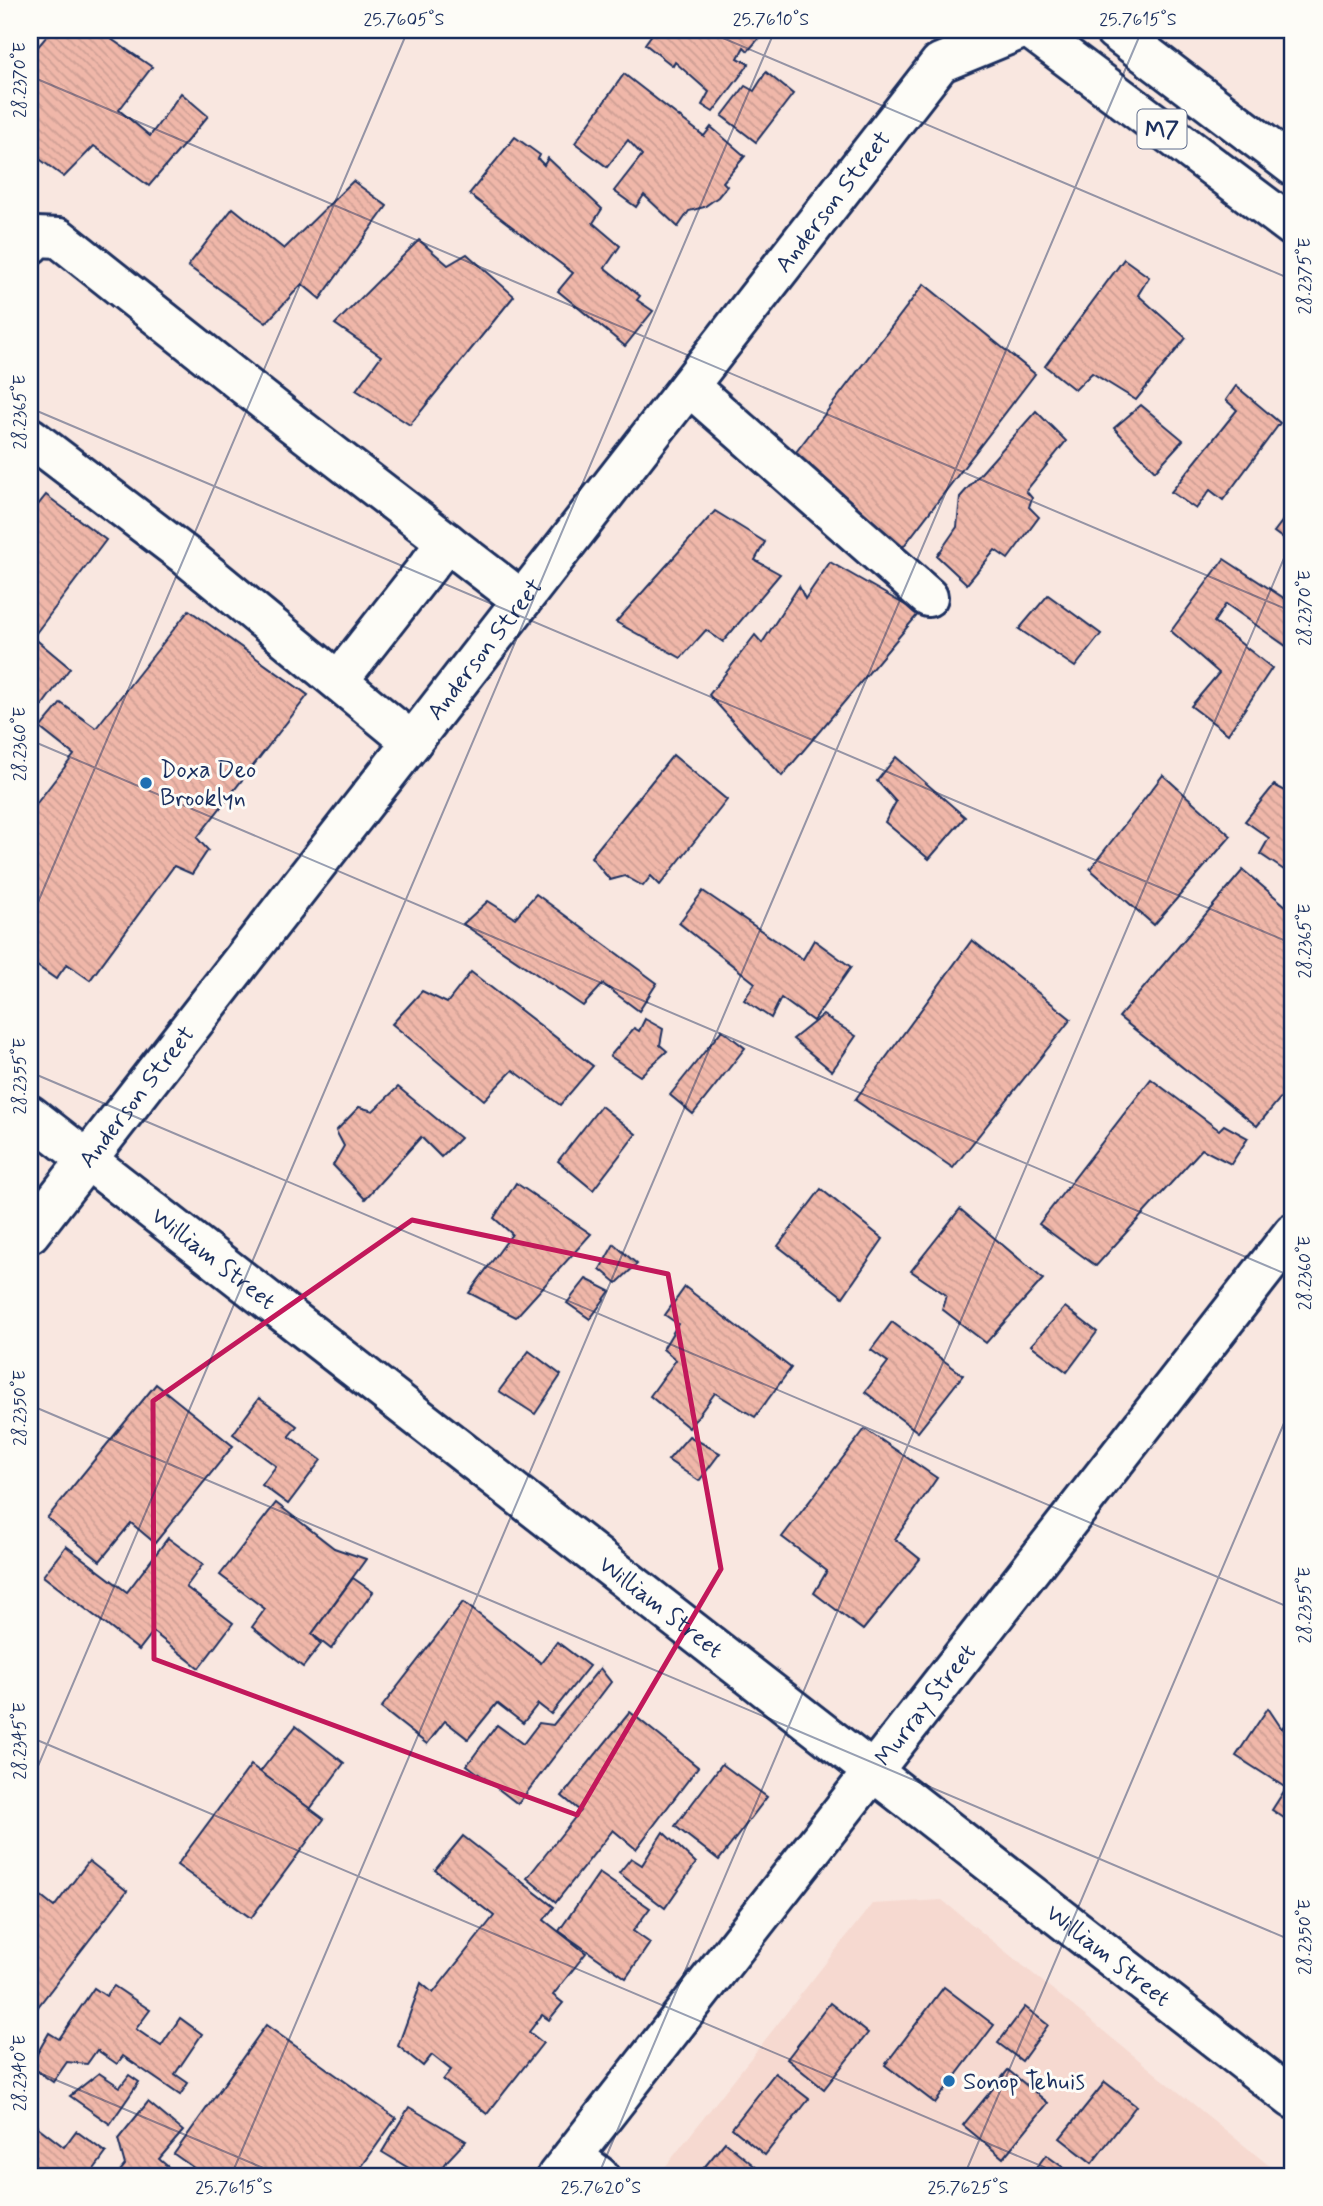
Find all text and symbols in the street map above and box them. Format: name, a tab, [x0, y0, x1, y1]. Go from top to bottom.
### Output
text: 25.7605°S	[363, 8, 445, 32]
text: 25.7610°S	[733, 8, 809, 32]
text: 25.7615°S	[1099, 8, 1177, 32]
text: 28.2370°E	[8, 42, 32, 118]
road number: M7	[1138, 110, 1186, 148]
street label: Anderson Street	[769, 125, 899, 280]
text: 28.2375°E	[1293, 238, 1317, 314]
text: 28.2365°E	[8, 374, 32, 450]
text: 28.2370°E	[1293, 570, 1317, 646]
street label: Anderson Street	[421, 572, 550, 727]
text: 28.2360°E	[8, 707, 32, 781]
place label: Doxa Deo Brooklyn	[160, 755, 256, 814]
marker: Doxa Deo Brooklyn	[138, 775, 154, 791]
text: 28.2365°E	[1293, 903, 1317, 979]
street label: Anderson Street	[72, 1020, 202, 1175]
text: 28.2355°E	[8, 1038, 32, 1114]
street label: William Street	[144, 1201, 281, 1318]
text: 28.2360°E	[1293, 1236, 1317, 1310]
text: 28.2350°E	[8, 1370, 32, 1446]
street label: William Street	[592, 1550, 729, 1666]
text: 28.2355°E	[1293, 1567, 1317, 1643]
street label: Murray Street	[869, 1638, 984, 1773]
text: 28.2345°E	[8, 1702, 32, 1780]
street label: William Street	[1039, 1898, 1176, 2015]
text: 28.2350°E	[1293, 1899, 1317, 1975]
text: 28.2340°E	[8, 2035, 32, 2111]
place label: Sonop Tehuis	[963, 2067, 1085, 2098]
marker: Sonop Tehuis	[941, 2073, 957, 2089]
text: 25.7615°S	[195, 2176, 273, 2200]
text: 25.7620°S	[561, 2176, 641, 2200]
text: 25.7625°S	[927, 2176, 1009, 2200]

